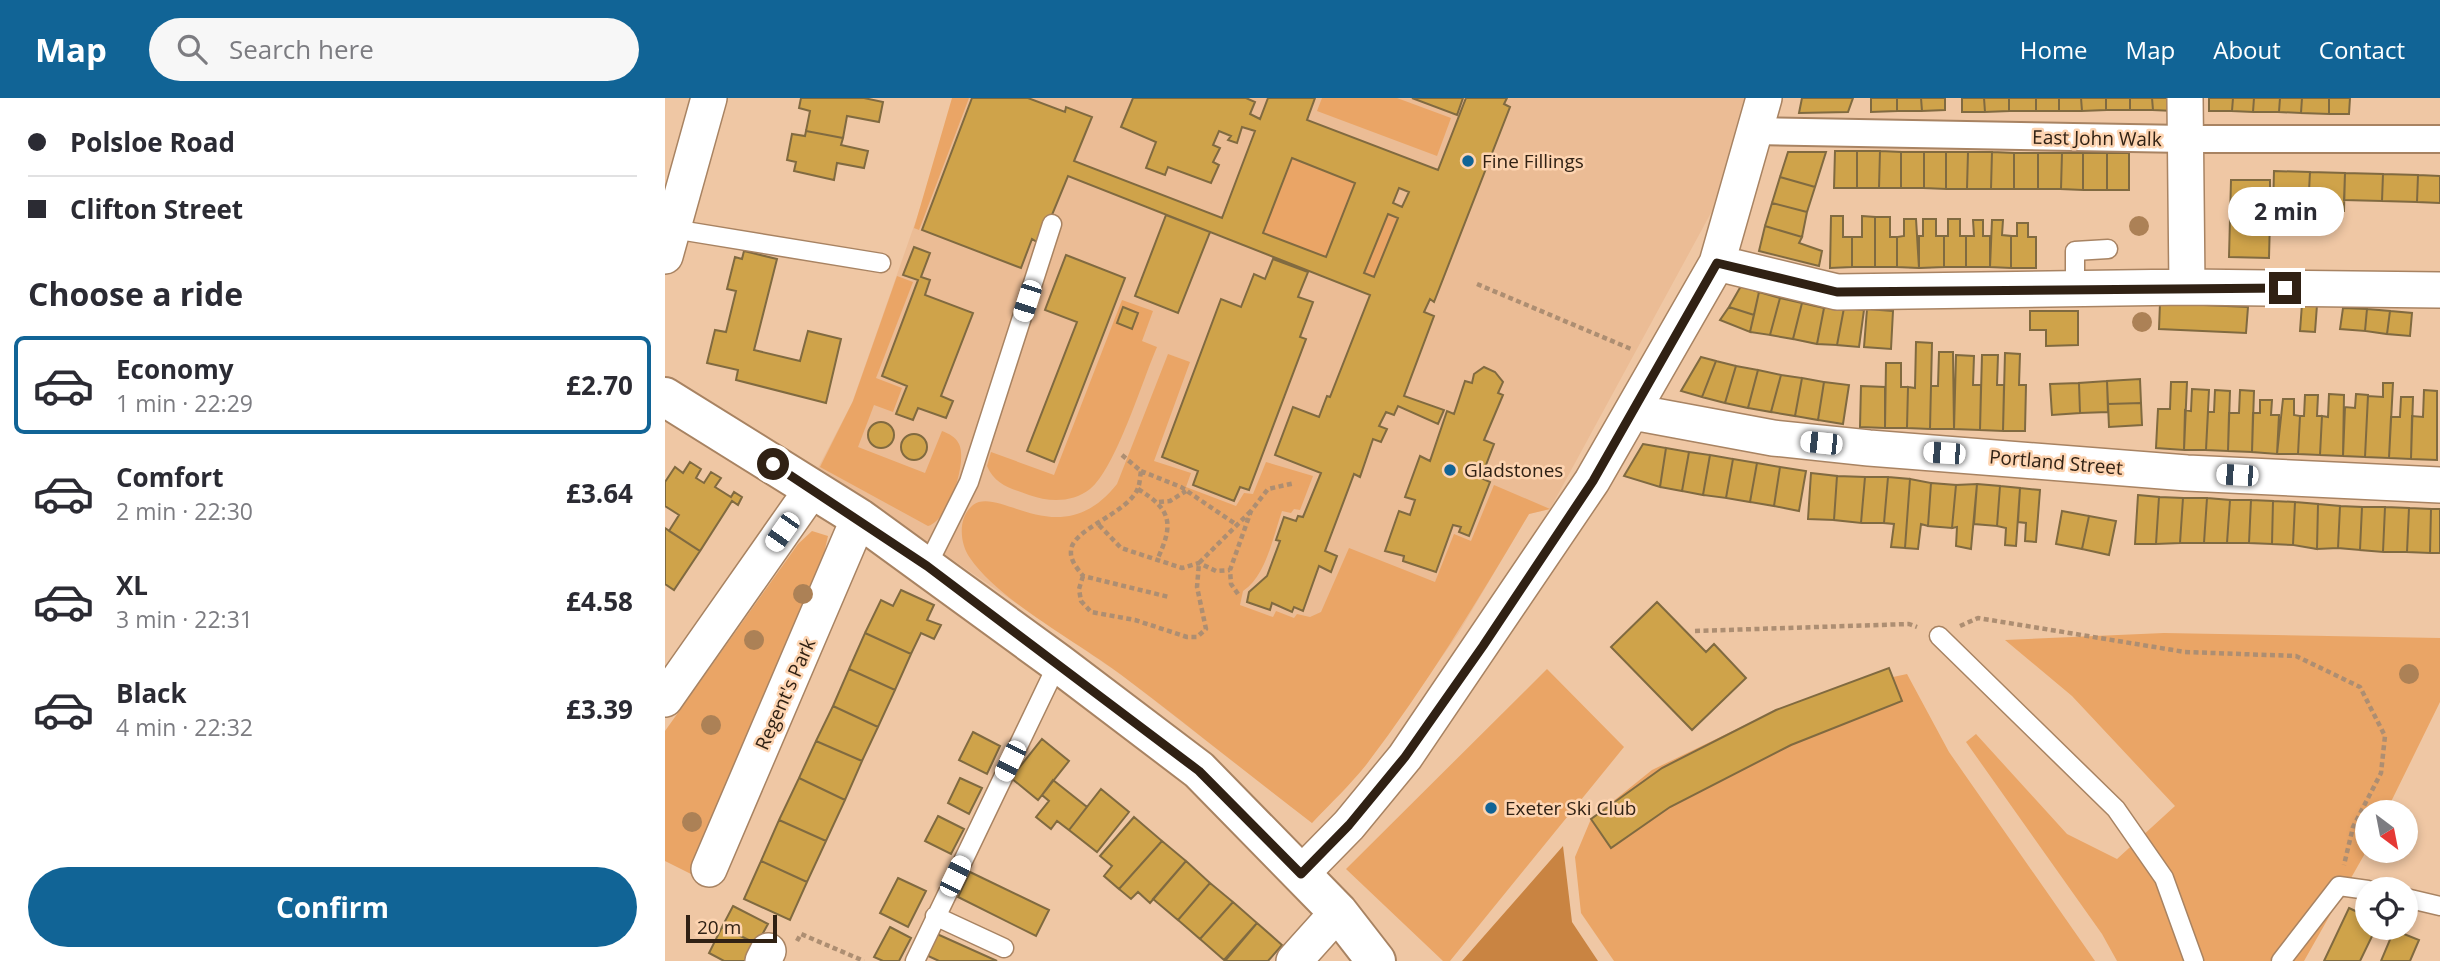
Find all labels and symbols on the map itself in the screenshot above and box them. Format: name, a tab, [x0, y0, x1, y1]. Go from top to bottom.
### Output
street label: East John Walk	[2032, 124, 2162, 152]
place label: Fine Fillings	[1482, 148, 1584, 174]
marker: Fine Fillings	[1460, 153, 1476, 169]
callout: 2 min	[2227, 186, 2343, 236]
route end	[2269, 272, 2301, 304]
car	[1011, 278, 1044, 324]
car	[1800, 430, 1843, 456]
car	[1923, 441, 1966, 465]
street label: Portland Street	[1988, 443, 2124, 481]
route start	[757, 448, 789, 480]
place label: Gladstones	[1464, 457, 1563, 483]
marker: Gladstones	[1442, 462, 1458, 478]
car	[2216, 463, 2259, 487]
car	[762, 509, 803, 555]
street label: Regent's Park	[749, 634, 821, 754]
car	[992, 738, 1029, 784]
place label: Exeter Ski Club	[1505, 795, 1637, 821]
marker: Exeter Ski Club	[1483, 800, 1499, 816]
north arrow	[2355, 800, 2419, 863]
car	[937, 853, 974, 899]
scale bar	[686, 912, 777, 944]

